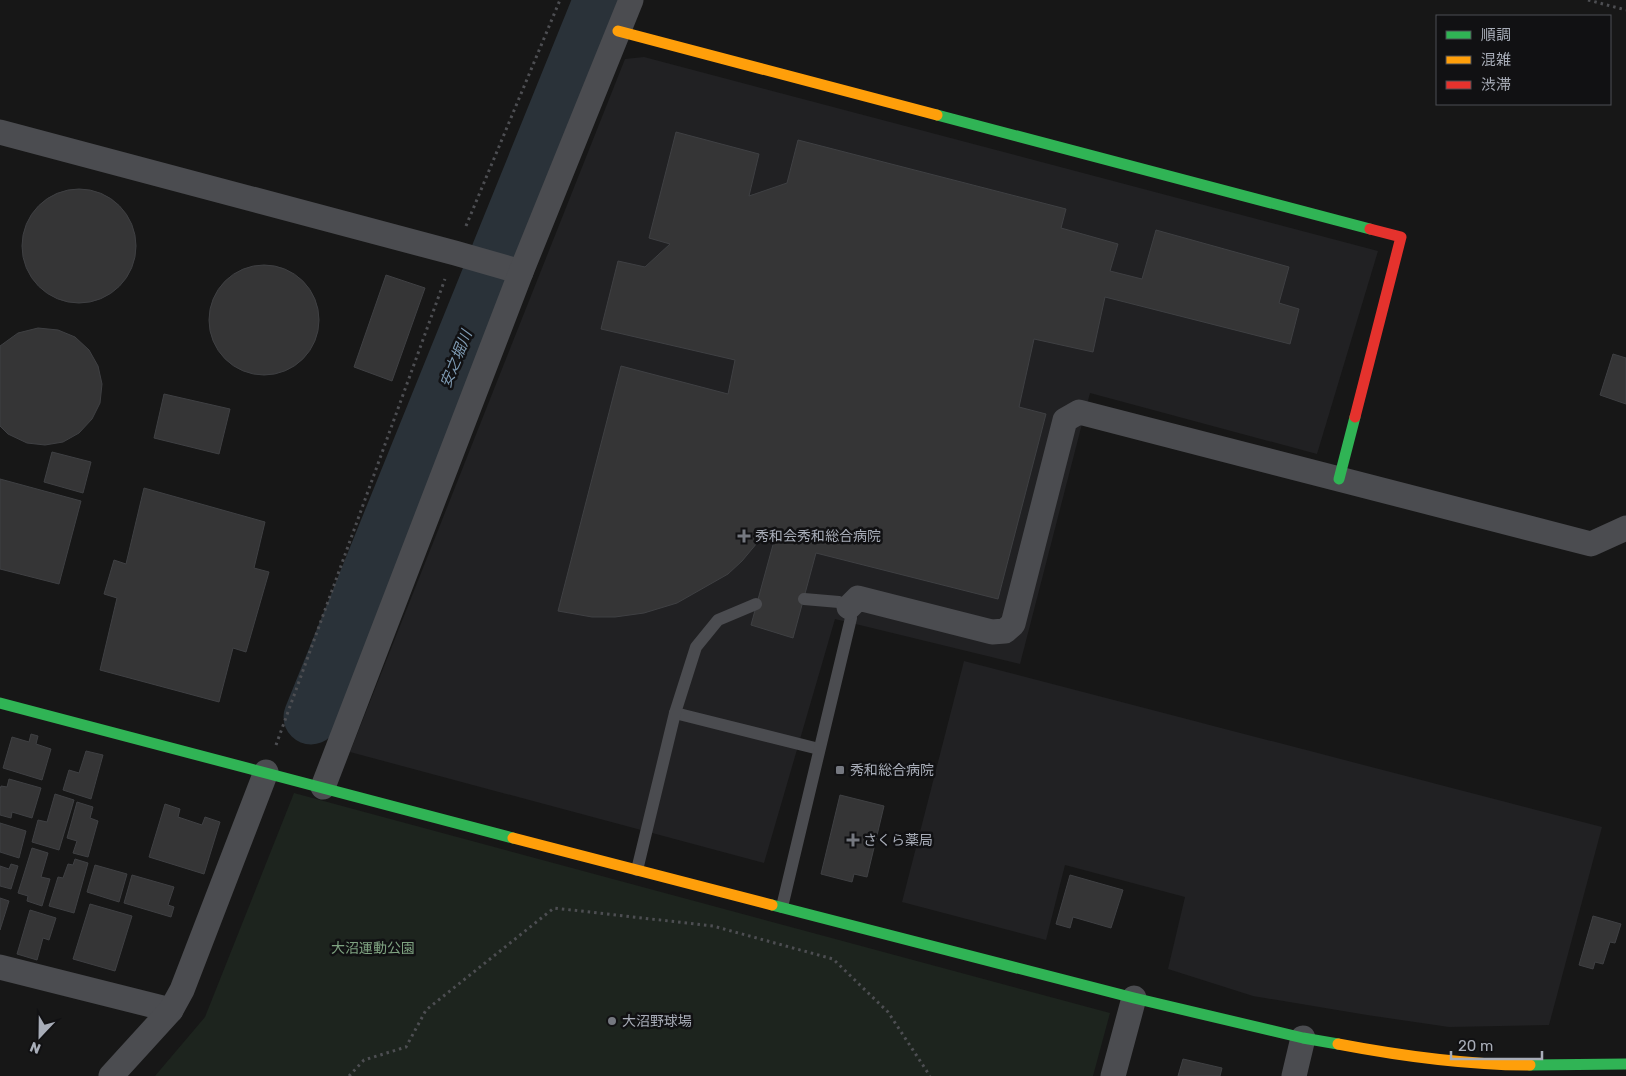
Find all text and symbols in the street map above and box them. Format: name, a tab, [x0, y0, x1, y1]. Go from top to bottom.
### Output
legend	[1436, 15, 1611, 105]
text: 順調	[1481, 26, 1511, 44]
text: 混雑	[1481, 51, 1511, 69]
text: 渋滞	[1481, 76, 1511, 94]
water label: 安之堀川	[436, 326, 476, 390]
place label: 秀和会秀和総合病院	[755, 528, 881, 545]
marker: 秀和会秀和総合病院	[737, 529, 751, 543]
place label: 秀和総合病院	[850, 762, 934, 779]
marker: 秀和総合病院	[834, 764, 846, 776]
place label: さくら薬局	[863, 832, 933, 849]
marker: さくら薬局	[847, 834, 859, 846]
park label: 大沼運動公園	[331, 940, 415, 957]
north arrow	[15, 1011, 65, 1061]
place label: 大沼野球場	[622, 1013, 692, 1030]
marker: 大沼野球場	[606, 1015, 618, 1027]
scale bar	[1451, 1028, 1542, 1060]
text: 20 m	[1458, 1037, 1493, 1055]
text: N	[27, 1038, 43, 1057]

